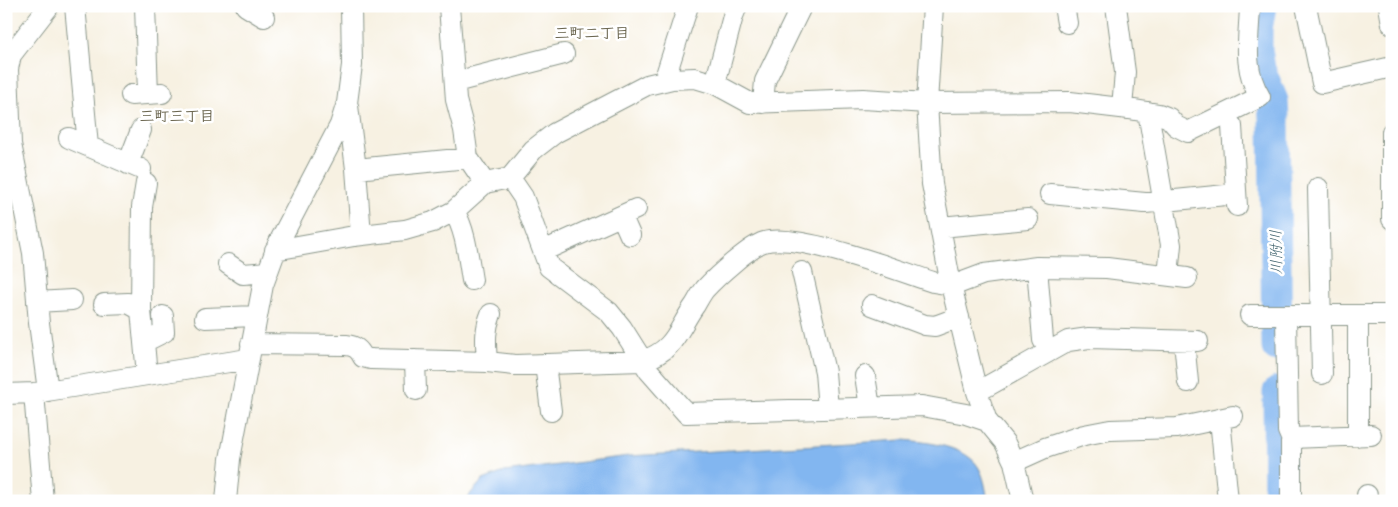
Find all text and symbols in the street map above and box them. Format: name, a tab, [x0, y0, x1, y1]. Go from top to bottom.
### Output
district label: 三町二丁目	[554, 20, 630, 46]
district label: 三町三丁目	[139, 103, 215, 129]
water label: 川附川	[1263, 229, 1289, 275]

